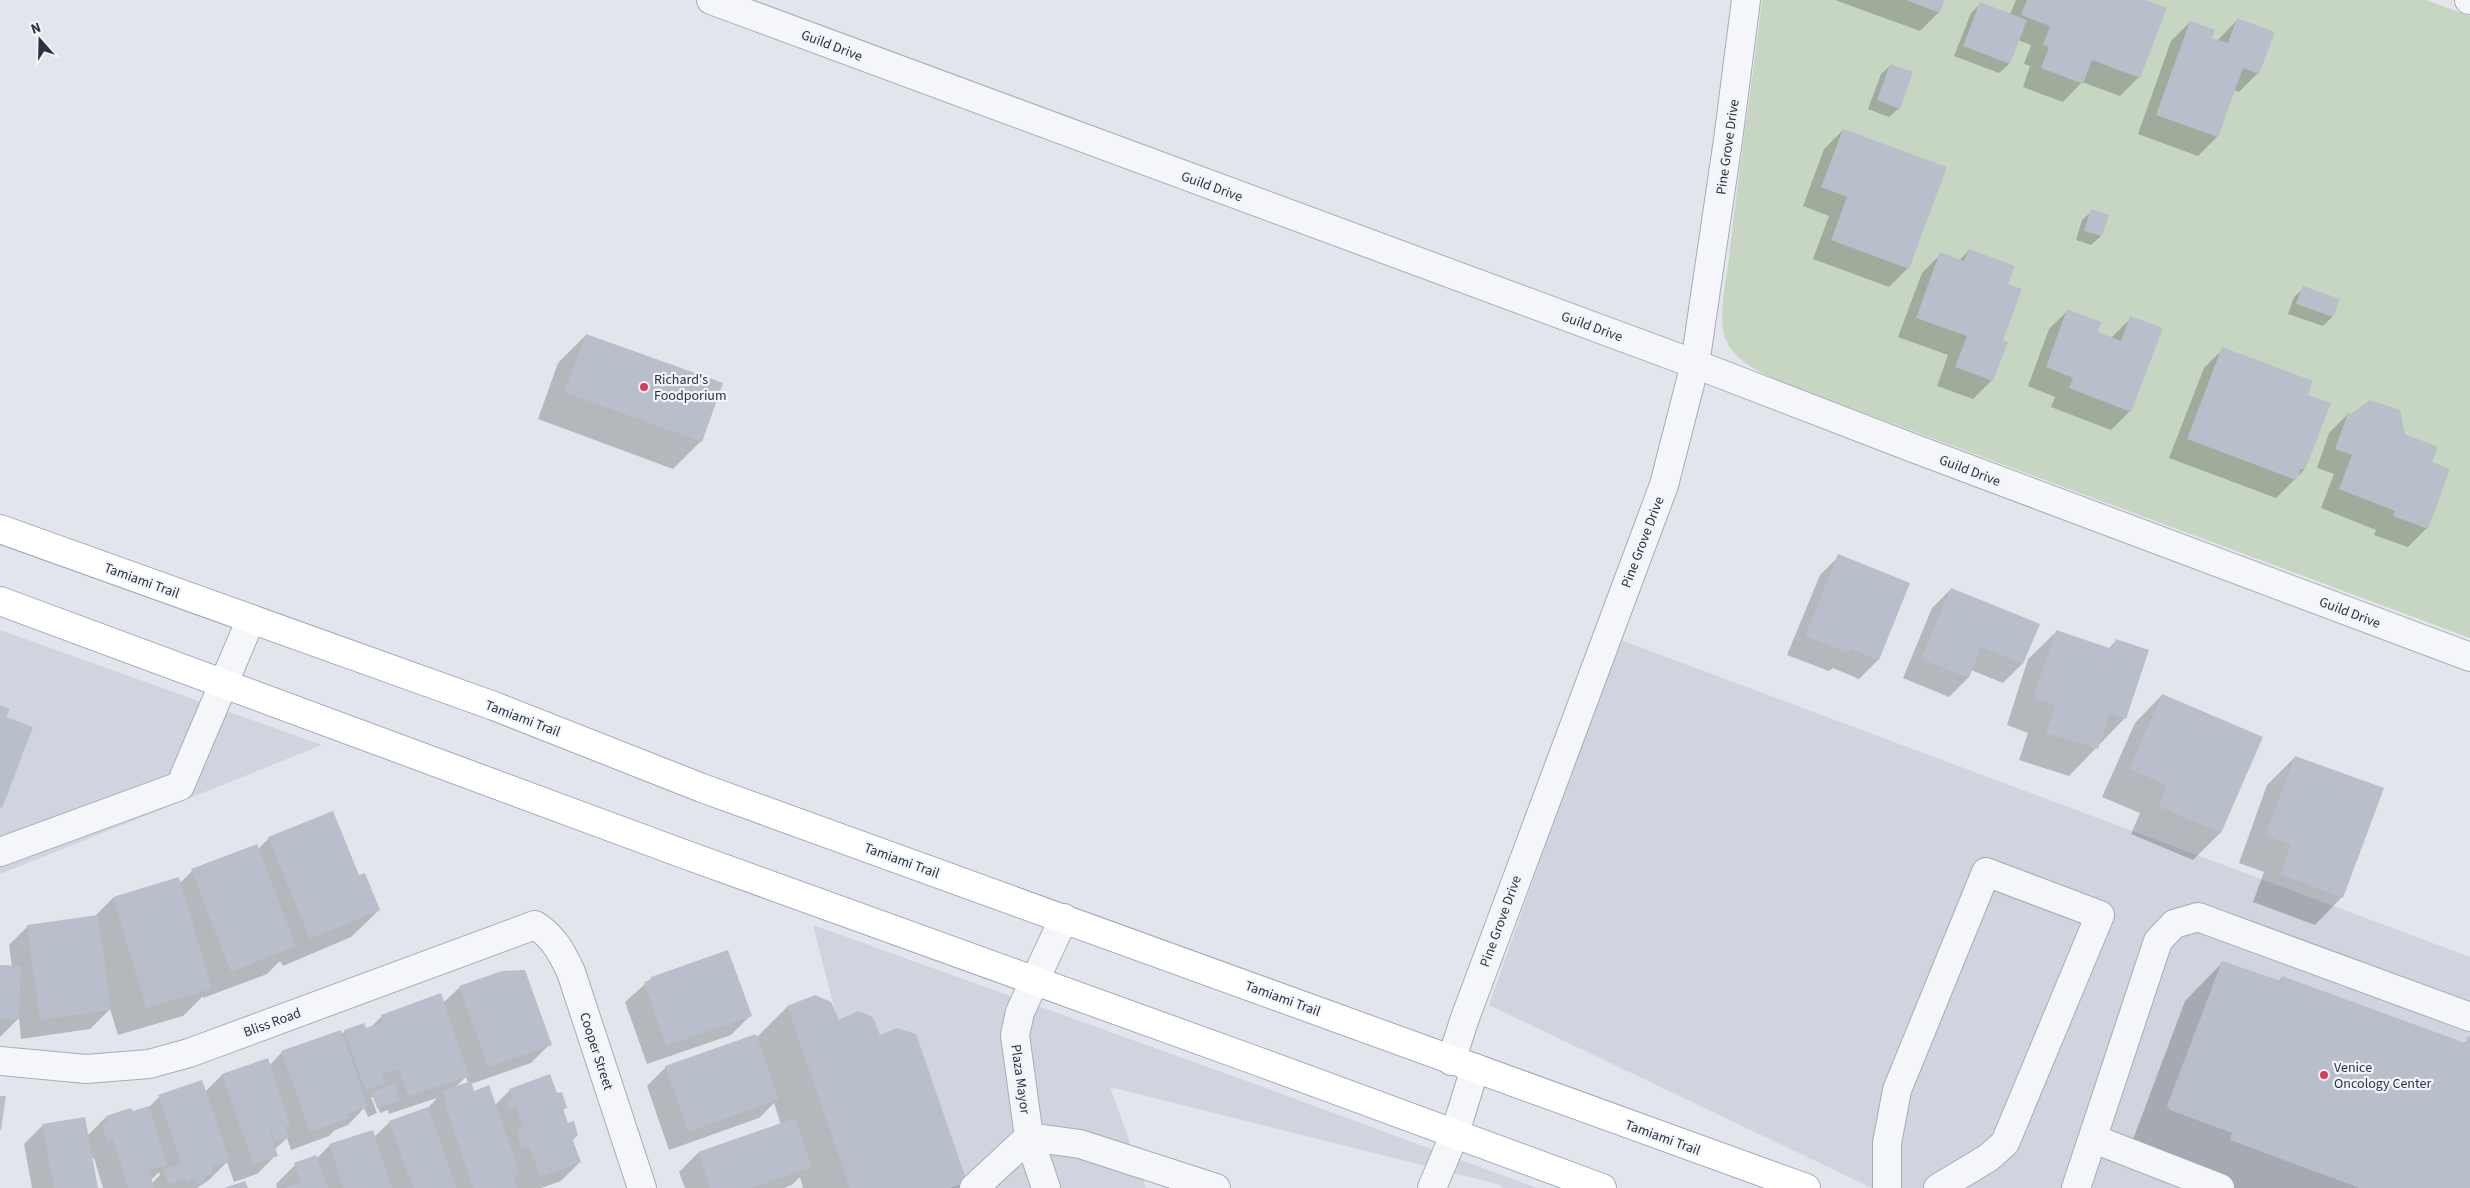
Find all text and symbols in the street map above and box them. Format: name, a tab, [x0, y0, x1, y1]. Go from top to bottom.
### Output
north arrow	[15, 15, 65, 65]
text: N	[28, 18, 44, 40]
street label: Guild Drive	[798, 25, 865, 67]
street label: Pine Grove Drive	[1711, 98, 1745, 196]
street label: Guild Drive	[1178, 167, 1245, 207]
street label: Guild Drive	[1558, 307, 1625, 347]
place label: Richard's Foodporium	[654, 370, 727, 406]
marker: Richard's Foodporium	[638, 381, 650, 393]
street label: Guild Drive	[1936, 450, 2003, 492]
street label: Pine Grove Drive	[1616, 494, 1670, 591]
street label: Tamiami Trail	[101, 558, 183, 604]
street label: Guild Drive	[2316, 592, 2383, 634]
street label: Tamiami Trail	[482, 695, 563, 743]
street label: Tamiami Trail	[861, 838, 943, 884]
street label: Pine Grove Drive	[1475, 873, 1527, 970]
street label: Tamiami Trail	[1242, 976, 1324, 1022]
street label: Bliss Road	[241, 1003, 304, 1043]
street label: Cooper Street	[574, 1010, 618, 1093]
street label: Plaza Mayor	[1005, 1043, 1035, 1115]
place label: Venice Oncology Center	[2334, 1058, 2431, 1094]
marker: Venice Oncology Center	[2318, 1069, 2330, 1081]
street label: Tamiami Trail	[1622, 1115, 1704, 1161]

